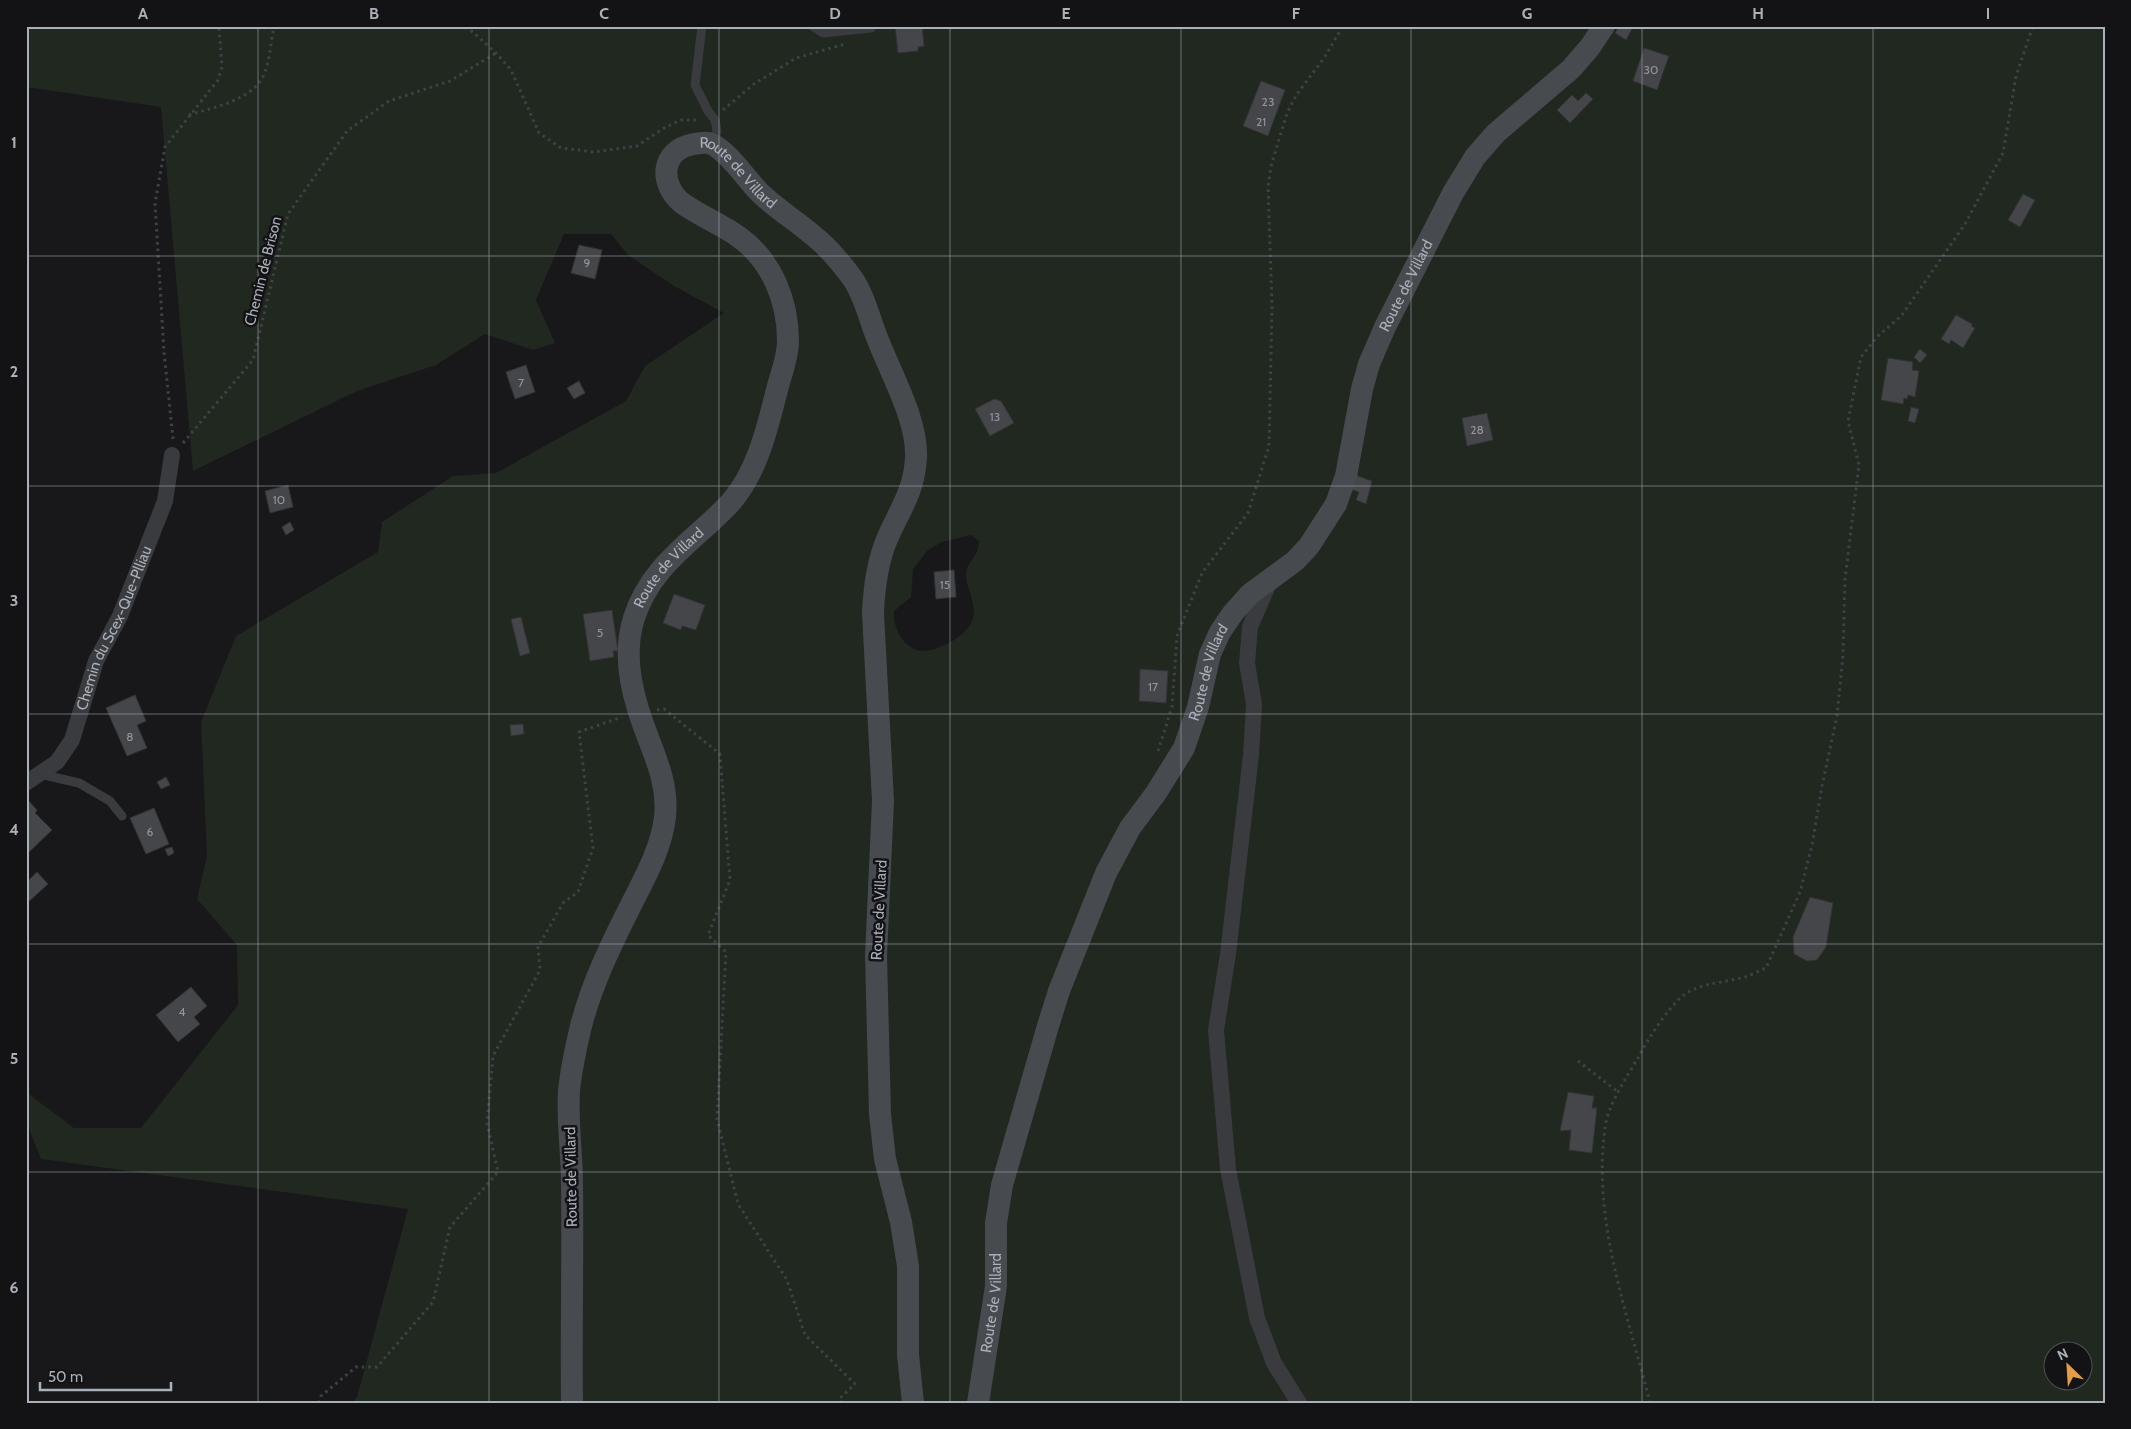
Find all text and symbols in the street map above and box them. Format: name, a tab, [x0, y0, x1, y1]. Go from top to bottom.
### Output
text: A	[138, 4, 148, 23]
text: B	[369, 4, 379, 23]
text: C	[599, 4, 609, 23]
text: D	[829, 4, 841, 23]
text: E	[1061, 4, 1071, 23]
text: F	[1292, 4, 1301, 23]
text: G	[1522, 4, 1532, 23]
text: H	[1752, 4, 1764, 23]
text: I	[1986, 4, 1990, 23]
house number: 30	[1644, 62, 1658, 77]
house number: 23	[1262, 94, 1274, 109]
house number: 21	[1256, 114, 1266, 129]
text: 1	[11, 133, 17, 152]
street label: Route de Villard	[699, 133, 780, 212]
street label: Chemin de Brison	[241, 214, 285, 328]
street label: Route de Villard	[1375, 237, 1437, 335]
house number: 9	[584, 255, 591, 270]
text: 2	[10, 362, 18, 381]
house number: 7	[518, 375, 524, 390]
house number: 13	[990, 409, 1000, 424]
house number: 28	[1470, 422, 1484, 437]
house number: 10	[273, 492, 285, 507]
street label: Route de Villard	[630, 524, 707, 611]
street label: Chemin du Scex-Que-Plliau	[73, 543, 156, 712]
house number: 15	[940, 577, 950, 592]
text: 3	[10, 591, 18, 610]
street label: Route de Villard	[1185, 621, 1232, 723]
house number: 5	[597, 625, 603, 640]
house number: 17	[1148, 679, 1158, 694]
house number: 8	[126, 729, 134, 744]
text: 4	[9, 820, 19, 839]
house number: 6	[147, 824, 154, 839]
street label: Route de Villard	[867, 859, 891, 961]
house number: 4	[179, 1004, 186, 1019]
text: 5	[10, 1049, 18, 1068]
street label: Route de Villard	[561, 1127, 581, 1227]
street label: Route de Villard	[977, 1253, 1005, 1354]
text: 6	[10, 1278, 19, 1297]
north arrow	[2044, 1342, 2094, 1392]
text: N	[2054, 1344, 2071, 1364]
scale bar	[40, 1359, 171, 1391]
text: 50 m	[48, 1368, 83, 1386]

